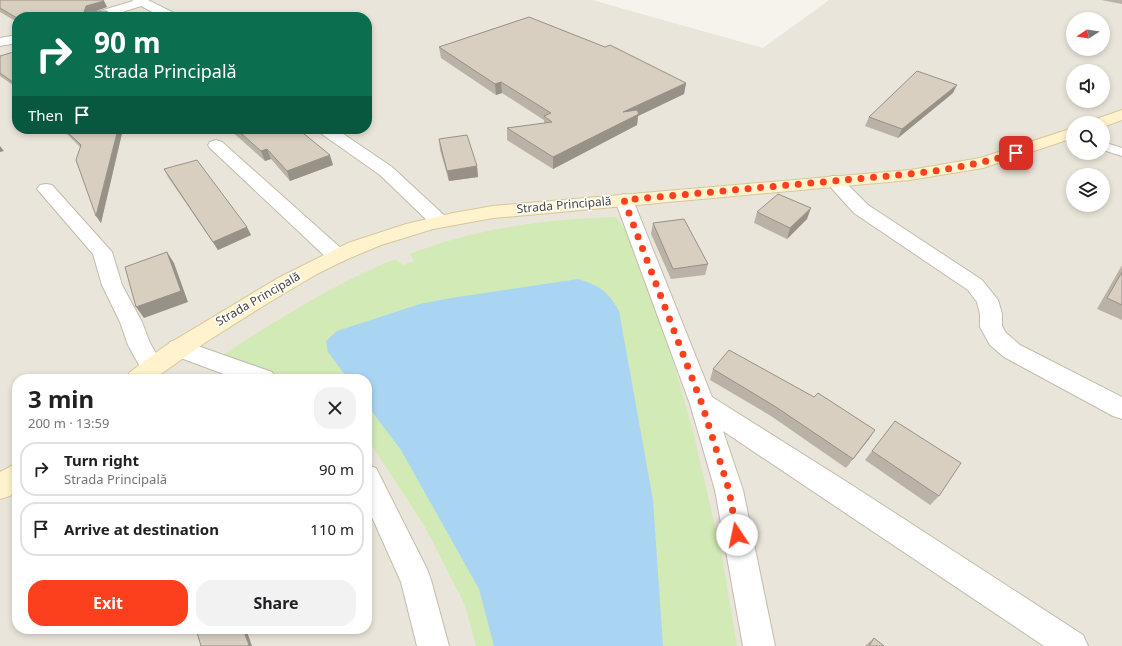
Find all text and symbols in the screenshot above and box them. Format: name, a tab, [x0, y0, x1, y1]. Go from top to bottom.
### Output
north arrow	[1066, 12, 1110, 56]
map controls	[1066, 12, 1110, 212]
text: 90 m	[94, 23, 161, 61]
icon: right	[28, 28, 80, 80]
text: Strada Principală	[94, 59, 237, 83]
button: sound	[1066, 64, 1110, 108]
icon: arrive	[71, 104, 93, 126]
text: Then	[28, 105, 63, 125]
button: search	[1066, 116, 1110, 160]
pin	[999, 136, 1033, 170]
icon: arrive	[1005, 142, 1027, 164]
button: layers	[1066, 168, 1110, 212]
street label: Strada Principală	[516, 192, 612, 217]
street label: Strada Principală	[212, 267, 303, 330]
text: 3 min	[28, 382, 94, 415]
button: close	[314, 387, 356, 429]
text: 200 m · 13:59	[28, 414, 109, 432]
text: Turn right	[64, 450, 139, 470]
icon: right	[30, 458, 52, 480]
text: 90 m	[319, 459, 354, 479]
text: Strada Principală	[64, 470, 167, 488]
position arrow	[716, 514, 758, 556]
icon: arrive	[30, 518, 52, 540]
text: Arrive at destination	[64, 519, 219, 539]
text: 110 m	[310, 519, 354, 539]
button: Exit	[28, 580, 188, 626]
button: Share	[196, 580, 356, 626]

